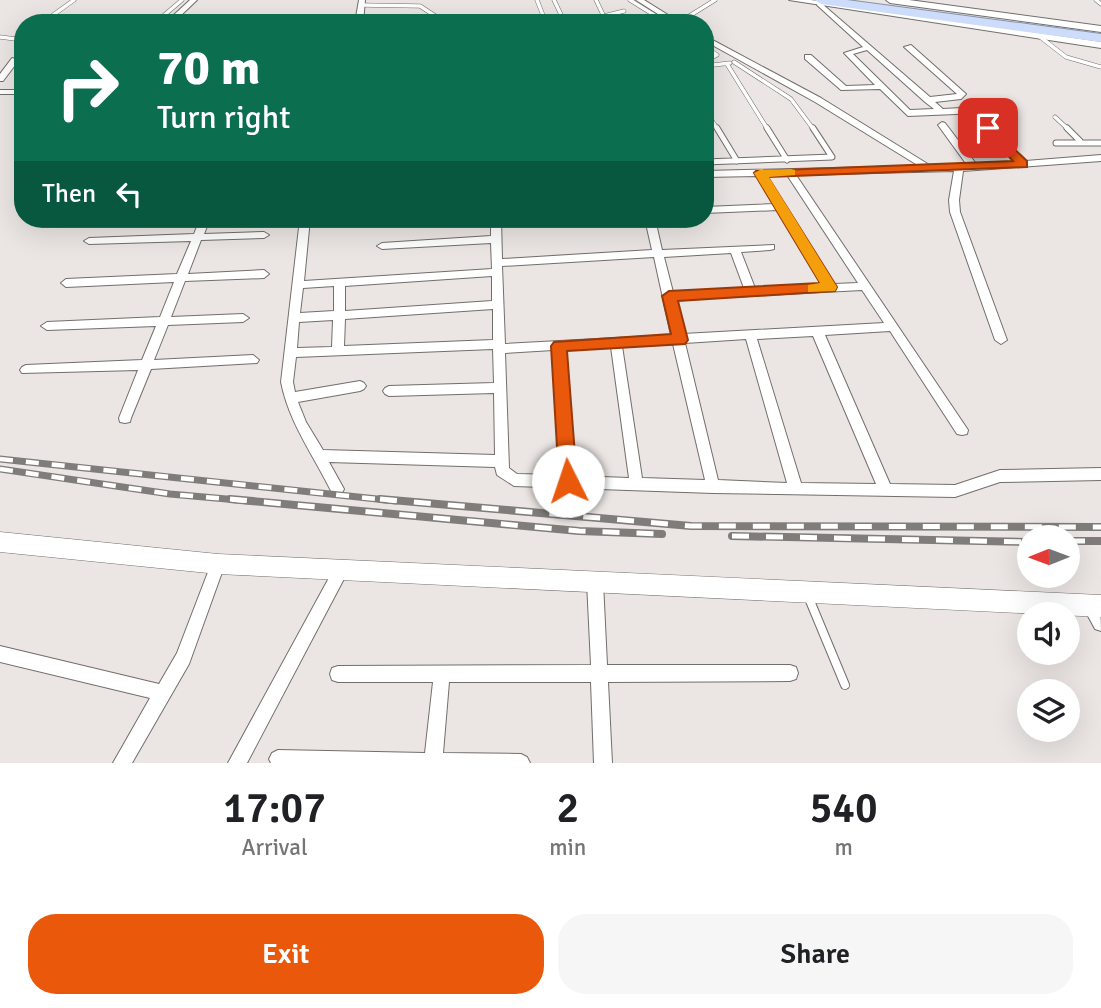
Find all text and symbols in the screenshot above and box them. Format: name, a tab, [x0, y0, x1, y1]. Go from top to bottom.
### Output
text: 70 m	[157, 38, 260, 98]
icon: right	[42, 42, 133, 133]
text: Turn right	[157, 98, 290, 137]
pin	[958, 98, 1018, 158]
icon: arrive	[969, 109, 1007, 147]
icon: left	[110, 175, 148, 213]
text: Then	[42, 178, 96, 210]
position arrow	[531, 444, 605, 518]
north arrow	[1017, 525, 1080, 588]
map controls	[1017, 525, 1080, 742]
button: sound	[1017, 602, 1080, 665]
button: layers	[1017, 679, 1080, 742]
text: 17:07	[223, 783, 326, 834]
text: 2	[556, 783, 579, 834]
text: 540	[810, 783, 878, 834]
text: Arrival	[241, 833, 308, 862]
text: min	[549, 833, 586, 862]
text: m	[834, 833, 853, 862]
button: Exit	[28, 914, 544, 994]
button: Share	[558, 914, 1073, 994]

